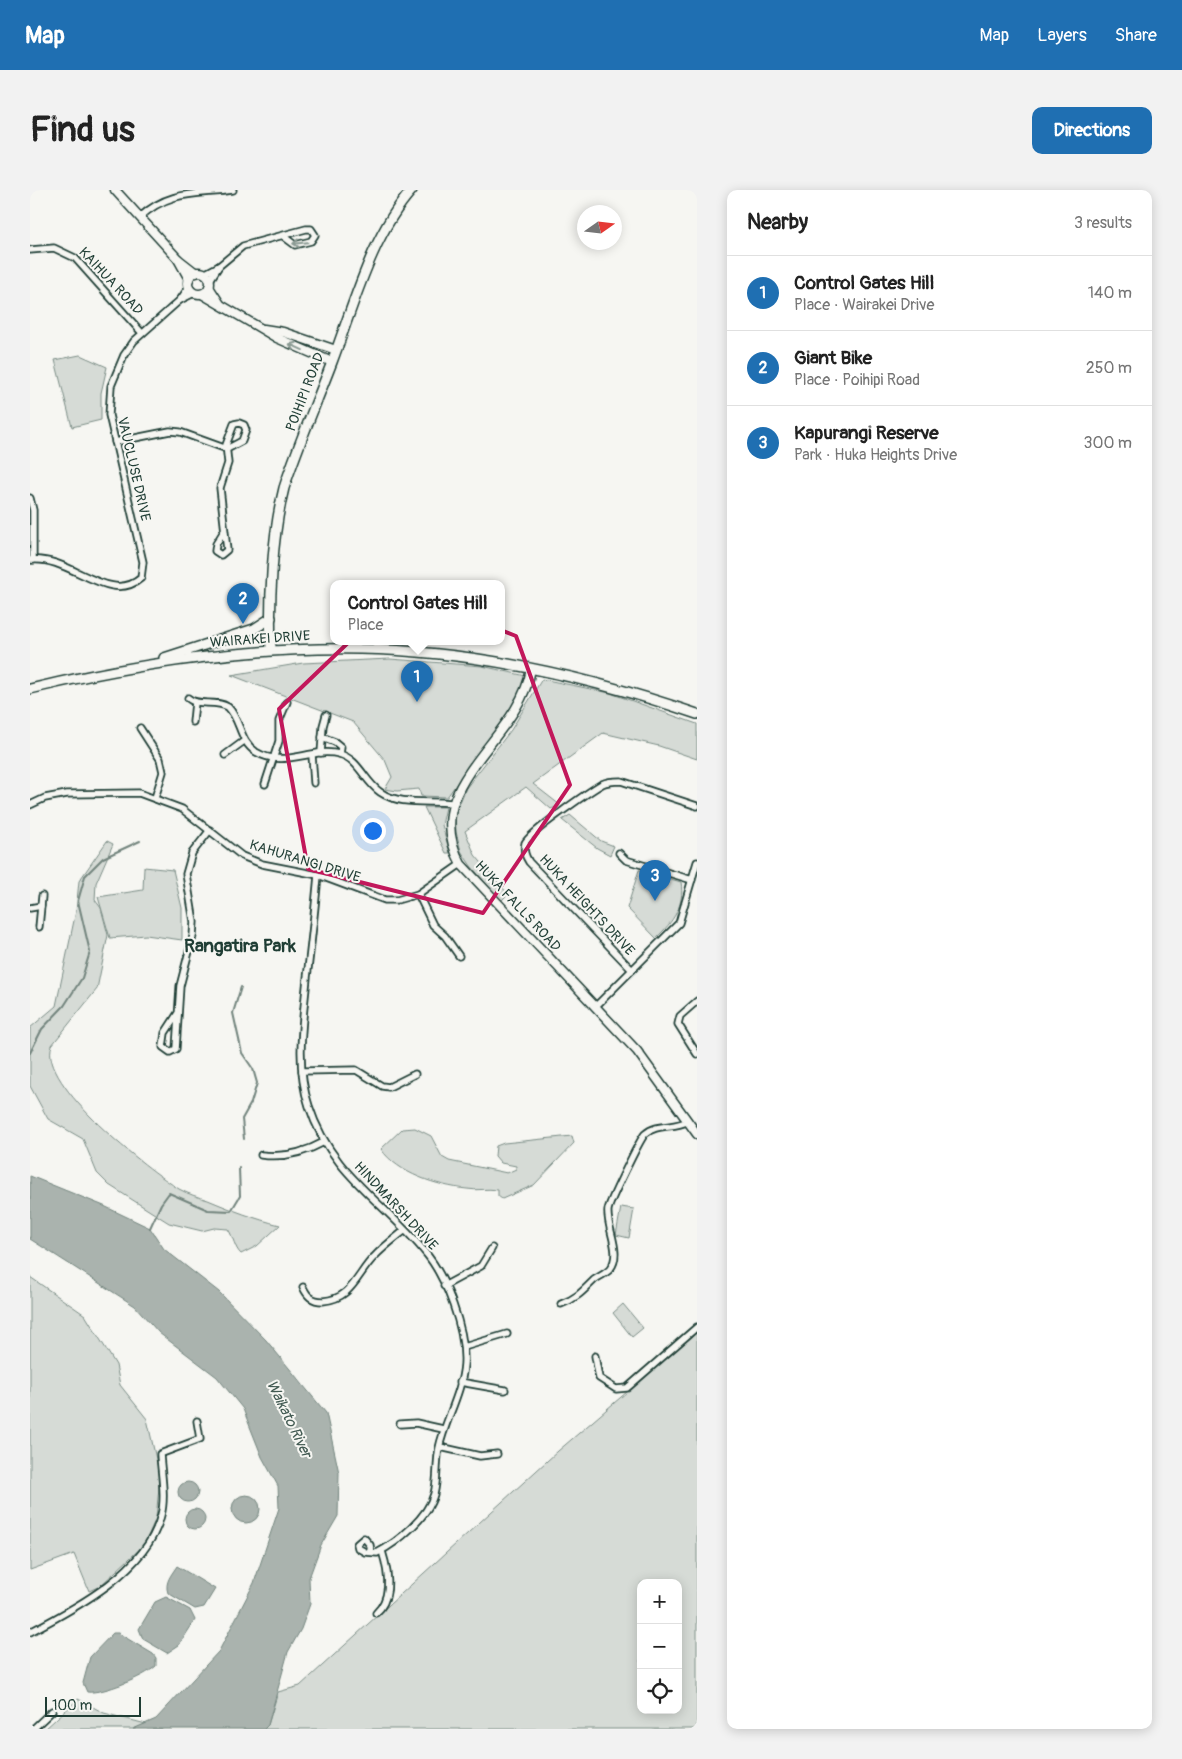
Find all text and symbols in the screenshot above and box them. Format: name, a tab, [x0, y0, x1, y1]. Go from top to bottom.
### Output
text: Map	[25, 21, 65, 50]
text: Map	[980, 24, 1009, 47]
text: Layers	[1037, 24, 1087, 47]
text: Share	[1115, 24, 1157, 47]
button: Directions	[1032, 107, 1152, 154]
text: Find us	[30, 108, 135, 152]
north arrow	[577, 205, 622, 250]
text: Nearby	[747, 209, 808, 236]
text: 3 results	[1074, 213, 1132, 233]
one-way arrow	[292, 239, 308, 248]
street label: KAIHUA ROAD	[75, 244, 147, 319]
text: Control Gates Hill	[794, 271, 934, 295]
text: 1	[760, 283, 766, 303]
text: 140 m	[1088, 283, 1132, 303]
text: Place · Wairakei Drive	[794, 295, 934, 315]
one-way arrow	[289, 341, 304, 351]
text: Giant Bike	[794, 346, 872, 370]
street label: POIHIPI ROAD	[282, 350, 328, 434]
text: 2	[759, 358, 767, 378]
text: 250 m	[1086, 358, 1132, 378]
text: Place · Poihipi Road	[794, 370, 920, 390]
street label: VAUCLUSE DRIVE	[114, 415, 154, 523]
text: Kapurangi Reserve	[794, 421, 939, 445]
text: 3	[759, 433, 767, 453]
text: 300 m	[1084, 433, 1132, 453]
text: Park · Huka Heights Drive	[794, 445, 957, 465]
popup	[330, 580, 505, 645]
pin: 2	[227, 583, 259, 624]
text: Control Gates Hill	[347, 591, 488, 615]
text: Place	[347, 615, 384, 635]
street label: WAIRAKEI DRIVE	[209, 627, 311, 651]
pin: 1	[401, 661, 433, 702]
your location	[360, 818, 386, 844]
street label: KAHURANGI DRIVE	[247, 836, 363, 886]
street label: HUKA HEIGHTS DRIVE	[536, 851, 638, 959]
street label: HUKA FALLS ROAD	[472, 857, 565, 955]
pin: 3	[639, 860, 671, 901]
district label: Rangatira Park	[184, 934, 297, 958]
street label: HINDMARSH DRIVE	[351, 1158, 441, 1254]
water label: Waikato River	[262, 1377, 317, 1462]
map controls	[637, 1579, 682, 1714]
button: +	[637, 1579, 682, 1624]
button: −	[637, 1624, 682, 1669]
button: locate	[637, 1669, 682, 1714]
scale bar	[45, 1694, 141, 1717]
text: 100 m	[52, 1697, 92, 1714]

